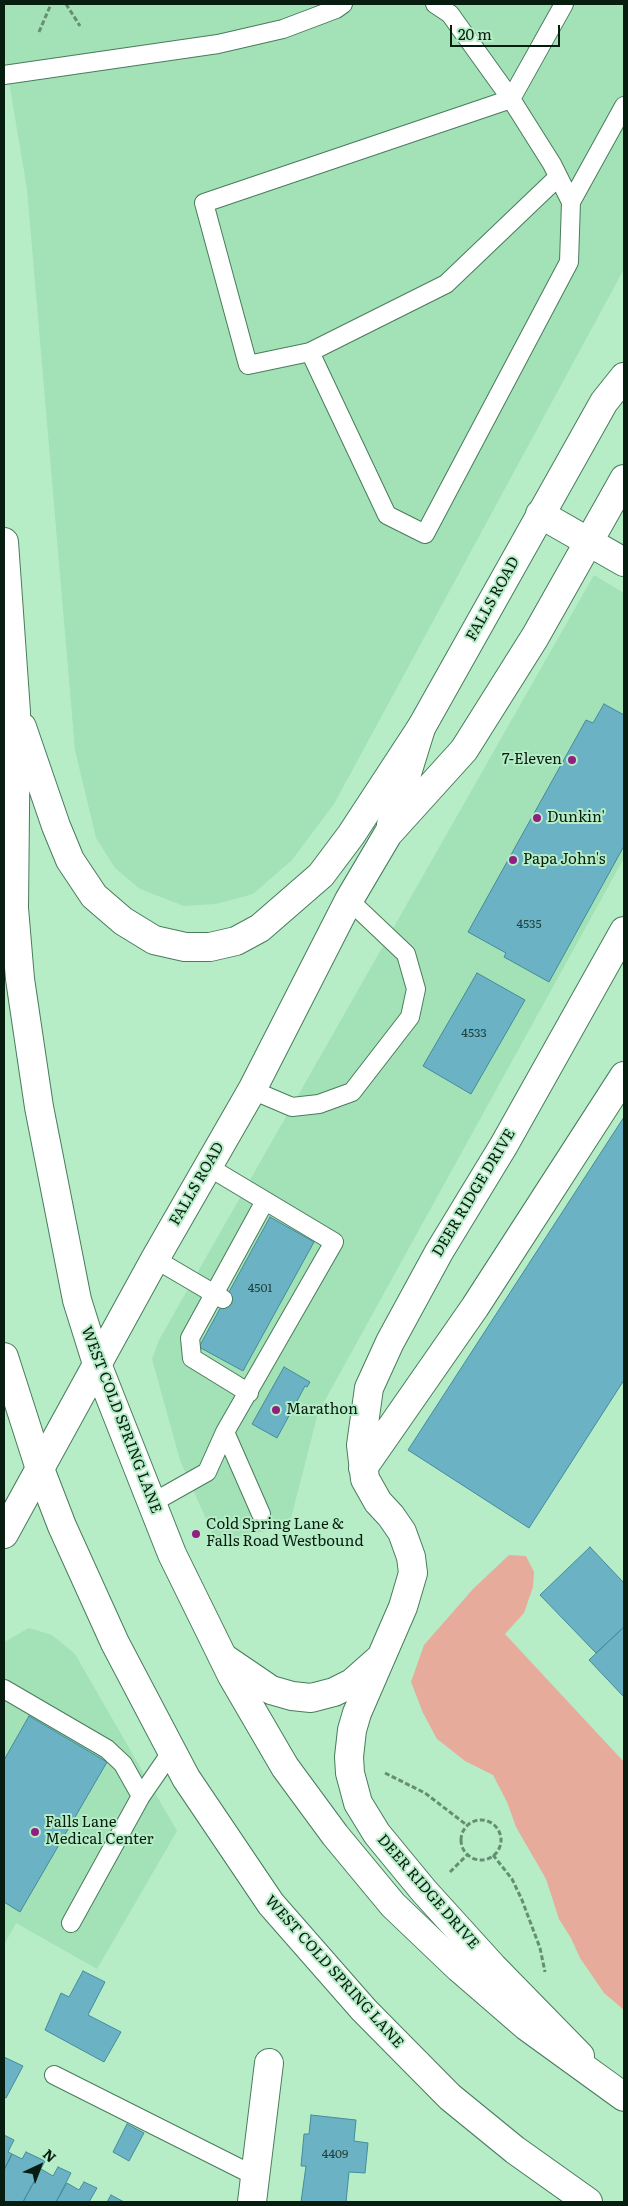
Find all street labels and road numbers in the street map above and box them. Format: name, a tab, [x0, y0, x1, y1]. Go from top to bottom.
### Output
street label: FALLS ROAD	[463, 554, 523, 644]
street label: DEER RIDGE DRIVE	[429, 1126, 519, 1260]
street label: FALLS ROAD	[166, 1139, 228, 1229]
street label: WEST COLD SPRING LANE	[77, 1324, 165, 1516]
street label: DEER RIDGE DRIVE	[373, 1831, 483, 1953]
street label: WEST COLD SPRING LANE	[261, 1892, 407, 2052]

